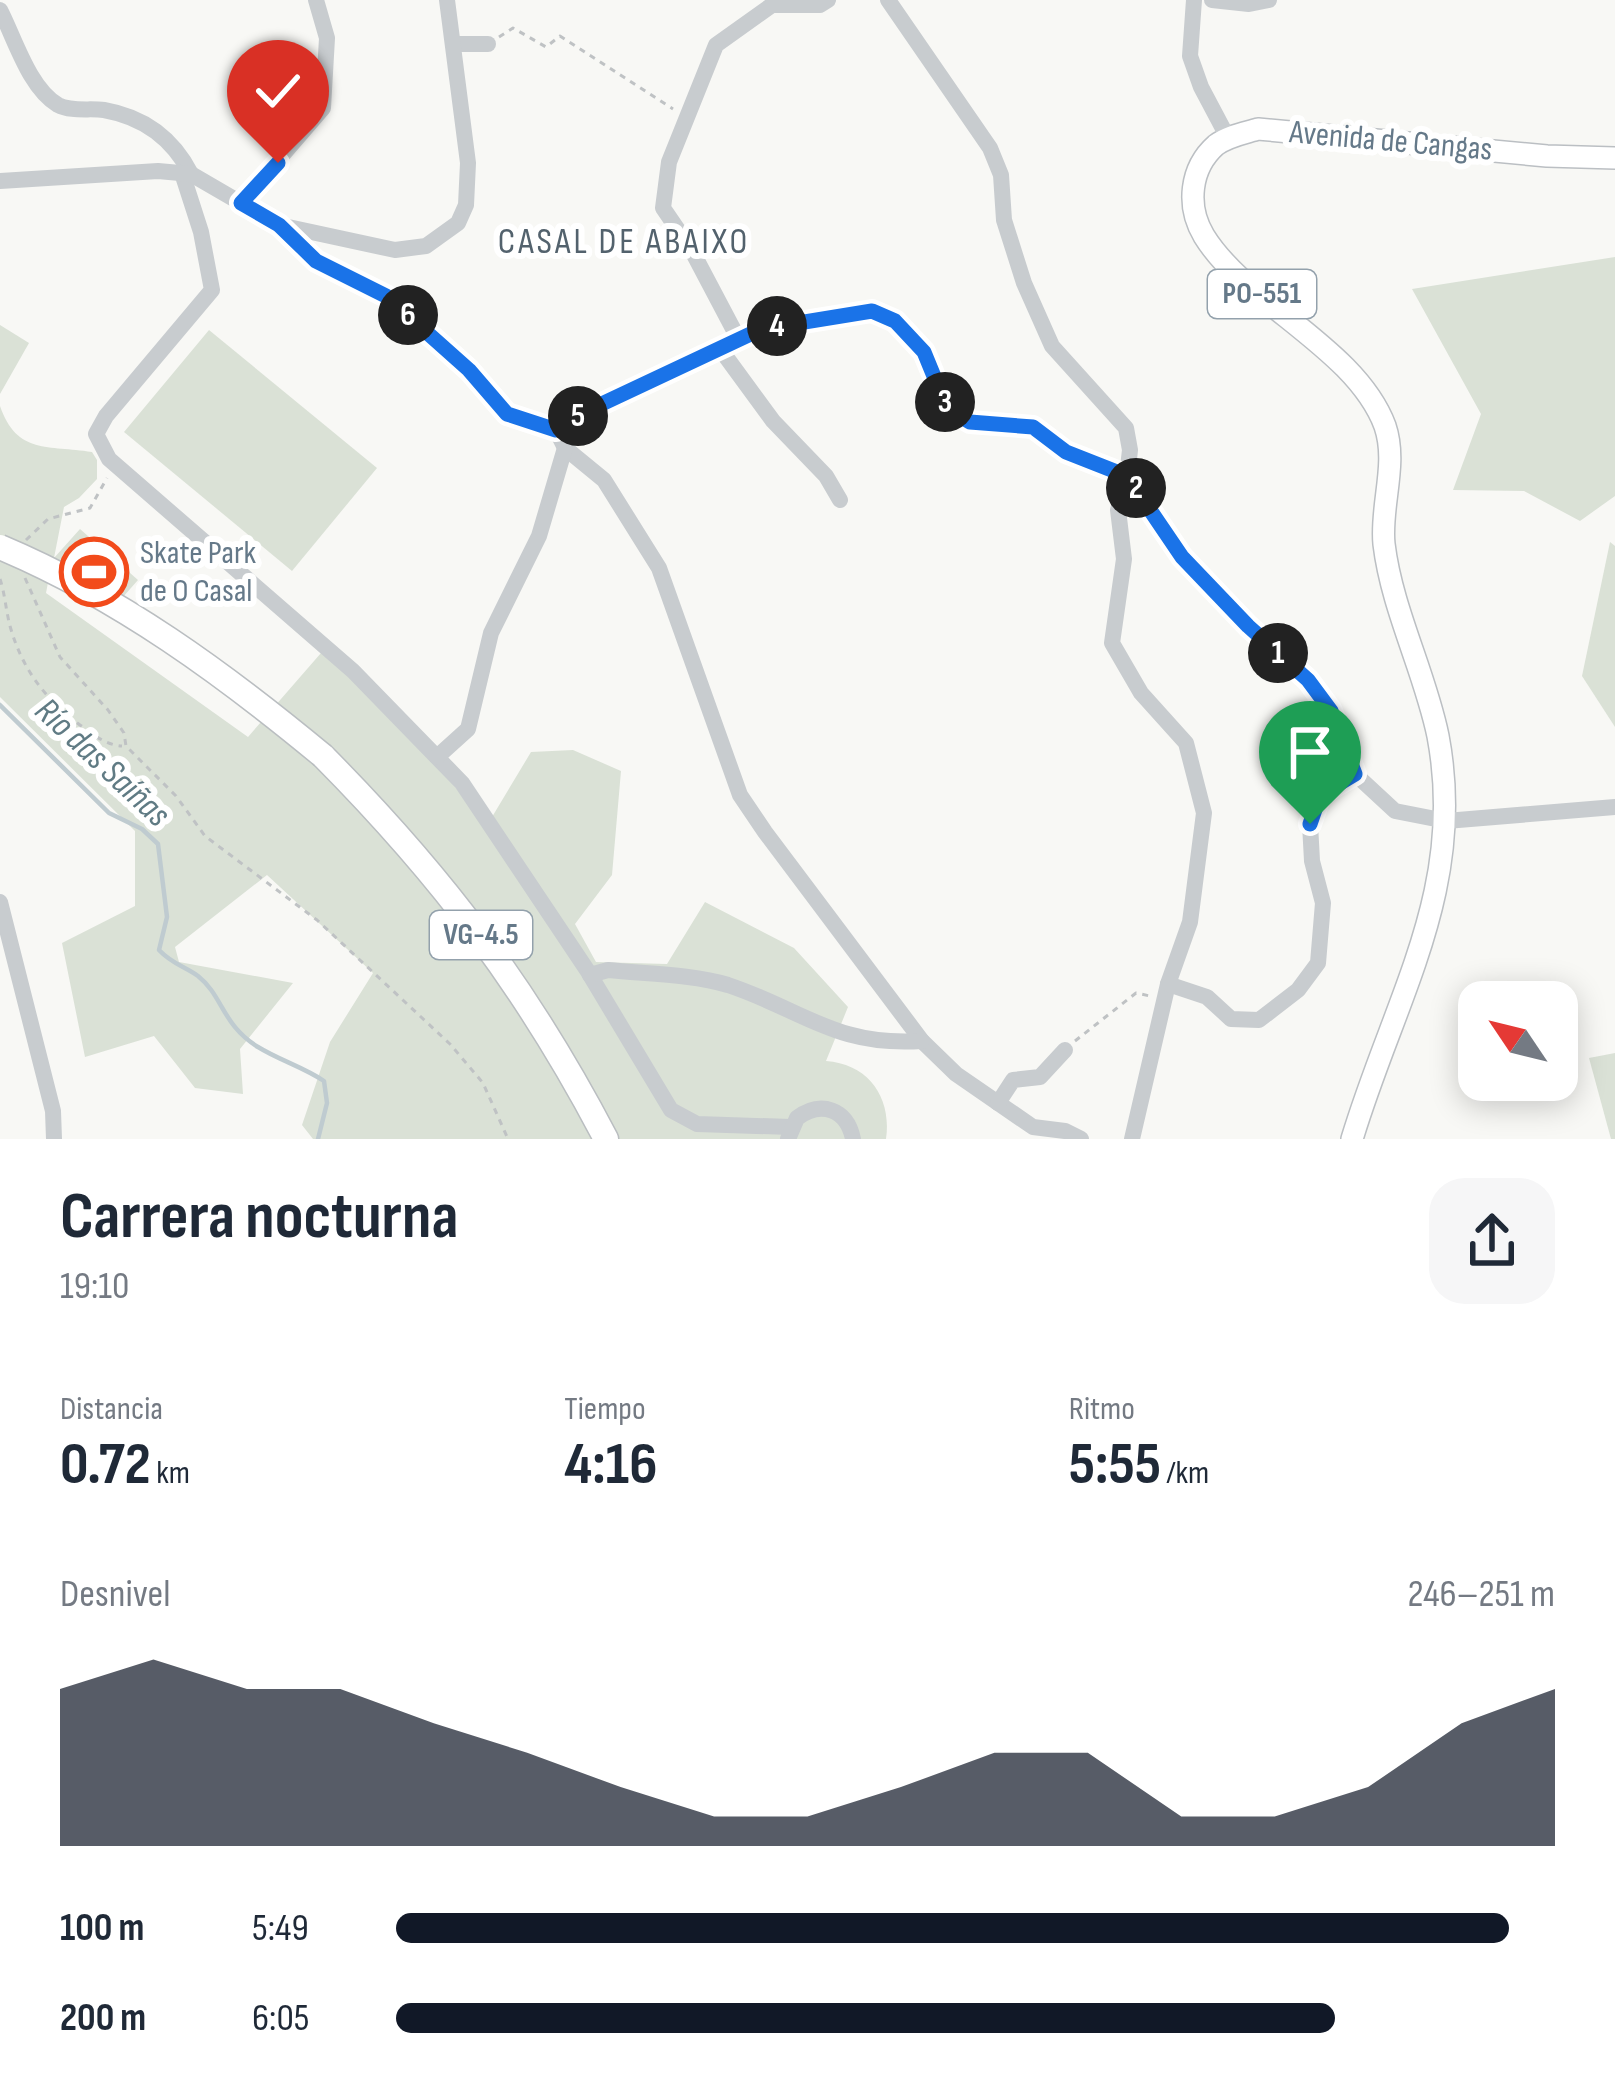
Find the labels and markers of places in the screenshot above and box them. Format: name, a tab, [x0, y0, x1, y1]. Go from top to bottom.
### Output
pin	[227, 40, 329, 163]
pin: 6	[378, 285, 438, 345]
pin: 4	[747, 296, 807, 356]
pin: 3	[915, 372, 975, 432]
pin: 5	[548, 386, 608, 446]
pin: 2	[1106, 458, 1166, 518]
place label: Skate Park de O Casal	[140, 533, 256, 611]
sports icon: Skate Park de O Casal	[59, 537, 129, 607]
pin: 1	[1248, 623, 1308, 683]
pin	[1259, 701, 1361, 824]

